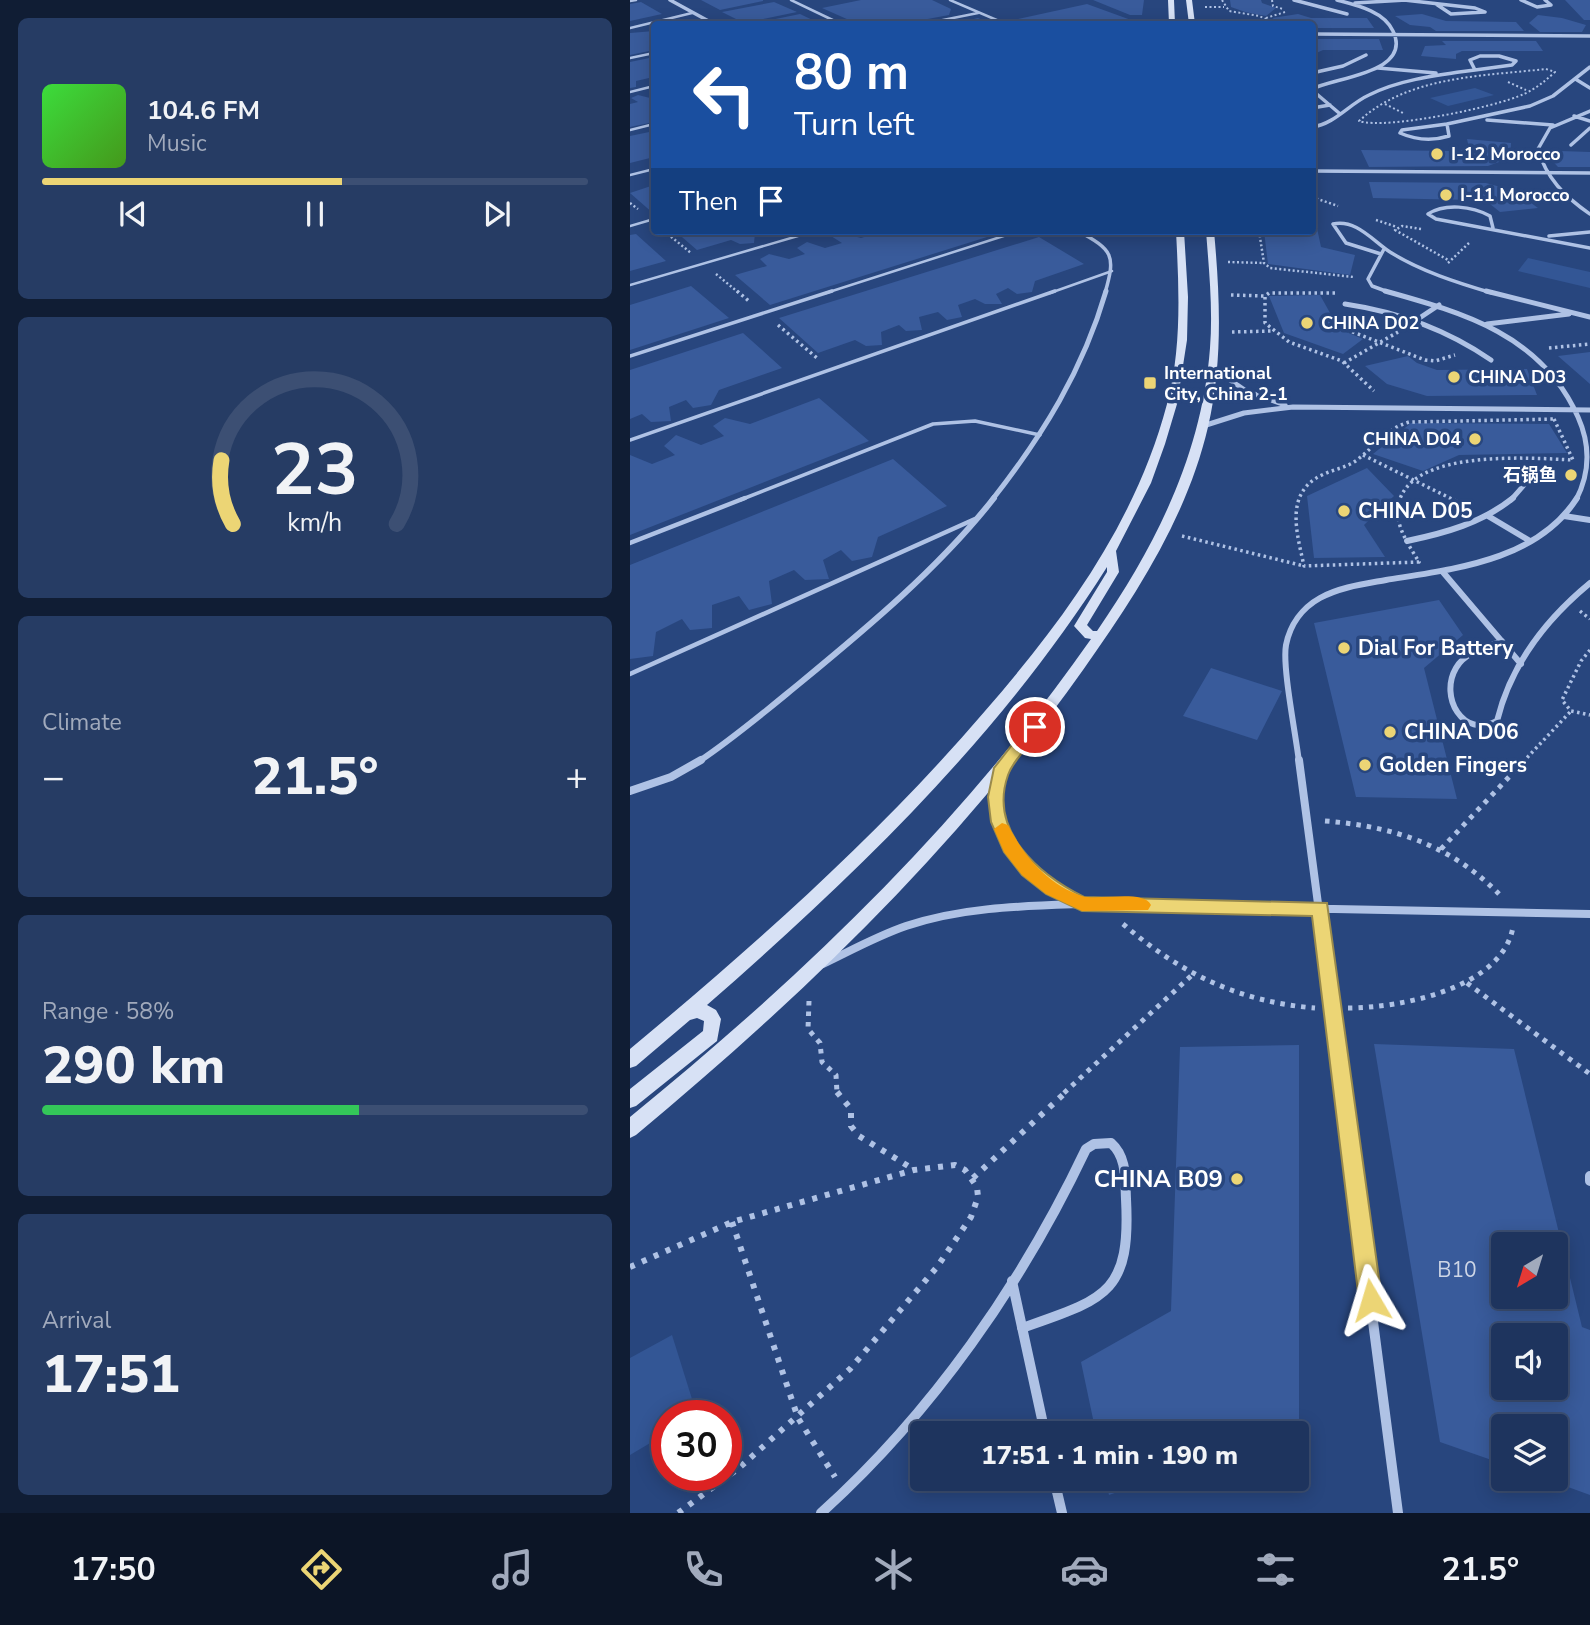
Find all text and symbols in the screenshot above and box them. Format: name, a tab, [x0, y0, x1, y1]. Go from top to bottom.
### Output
text: 80 m	[794, 39, 909, 106]
icon: left	[679, 49, 770, 140]
text: 104.6 FM	[147, 93, 260, 128]
text: Turn left	[794, 103, 914, 146]
text: Music	[147, 128, 207, 159]
place label: I-12 Morocco	[1451, 142, 1561, 166]
marker: I-12 Morocco	[1429, 146, 1445, 162]
icon: arrive	[752, 182, 790, 220]
place label: I-11 Morocco	[1460, 183, 1570, 207]
text: Then	[679, 184, 738, 219]
marker: I-11 Morocco	[1438, 187, 1454, 203]
icon: previous	[114, 195, 152, 233]
icon: pause	[296, 195, 334, 233]
icon: next	[478, 195, 516, 233]
place label: CHINA D02	[1321, 311, 1419, 335]
marker: CHINA D02	[1299, 315, 1315, 331]
place label: International City, China 2-1	[1164, 361, 1288, 406]
place label: CHINA D03	[1468, 365, 1566, 389]
marker: CHINA D03	[1446, 369, 1462, 385]
marker: International City, China 2-1	[1142, 375, 1158, 391]
text: 23	[271, 420, 359, 520]
place label: CHINA D04	[1363, 427, 1461, 451]
marker: CHINA D04	[1467, 431, 1483, 447]
place label: 石锅鱼	[1503, 463, 1557, 487]
marker: 石锅鱼	[1563, 467, 1579, 483]
place label: CHINA D05	[1358, 497, 1473, 525]
marker: CHINA D05	[1336, 503, 1352, 519]
text: km/h	[287, 505, 343, 539]
place label: Dial For Battery	[1358, 634, 1514, 662]
marker: Dial For Battery	[1336, 640, 1352, 656]
pin	[1005, 697, 1065, 757]
text: Climate	[42, 707, 122, 738]
icon: arrive	[1016, 708, 1054, 746]
place label: CHINA D06	[1404, 718, 1519, 746]
marker: CHINA D06	[1382, 724, 1398, 740]
text: 21.5°	[251, 741, 379, 812]
place label: Golden Fingers	[1379, 751, 1527, 779]
text: −	[42, 752, 65, 803]
text: +	[565, 752, 588, 803]
marker: Golden Fingers	[1357, 757, 1373, 773]
text: Range · 58%	[42, 996, 174, 1027]
text: 290 km	[42, 1030, 225, 1101]
place label: CHINA B09	[1094, 1163, 1223, 1195]
marker: CHINA B09	[1229, 1171, 1245, 1187]
north arrow	[1491, 1232, 1568, 1309]
map controls	[1491, 1232, 1568, 1491]
house number: B10	[1437, 1256, 1477, 1284]
position arrow	[1334, 1263, 1408, 1337]
text: Arrival	[42, 1305, 111, 1336]
button: sound	[1491, 1323, 1568, 1400]
text: 17:51	[42, 1339, 180, 1410]
speed limit sign: 30	[651, 1400, 742, 1491]
button: layers	[1491, 1414, 1568, 1491]
text: 17:51 · 1 min · 190 m	[981, 1438, 1238, 1473]
icon: directions	[297, 1545, 346, 1594]
icon: music	[488, 1545, 537, 1594]
icon: phone	[679, 1545, 728, 1594]
icon: climate	[869, 1545, 918, 1594]
icon: car	[1060, 1545, 1109, 1594]
icon: filters	[1251, 1545, 1300, 1594]
text: 17:50	[71, 1548, 156, 1591]
text: 21.5°	[1441, 1548, 1519, 1591]

